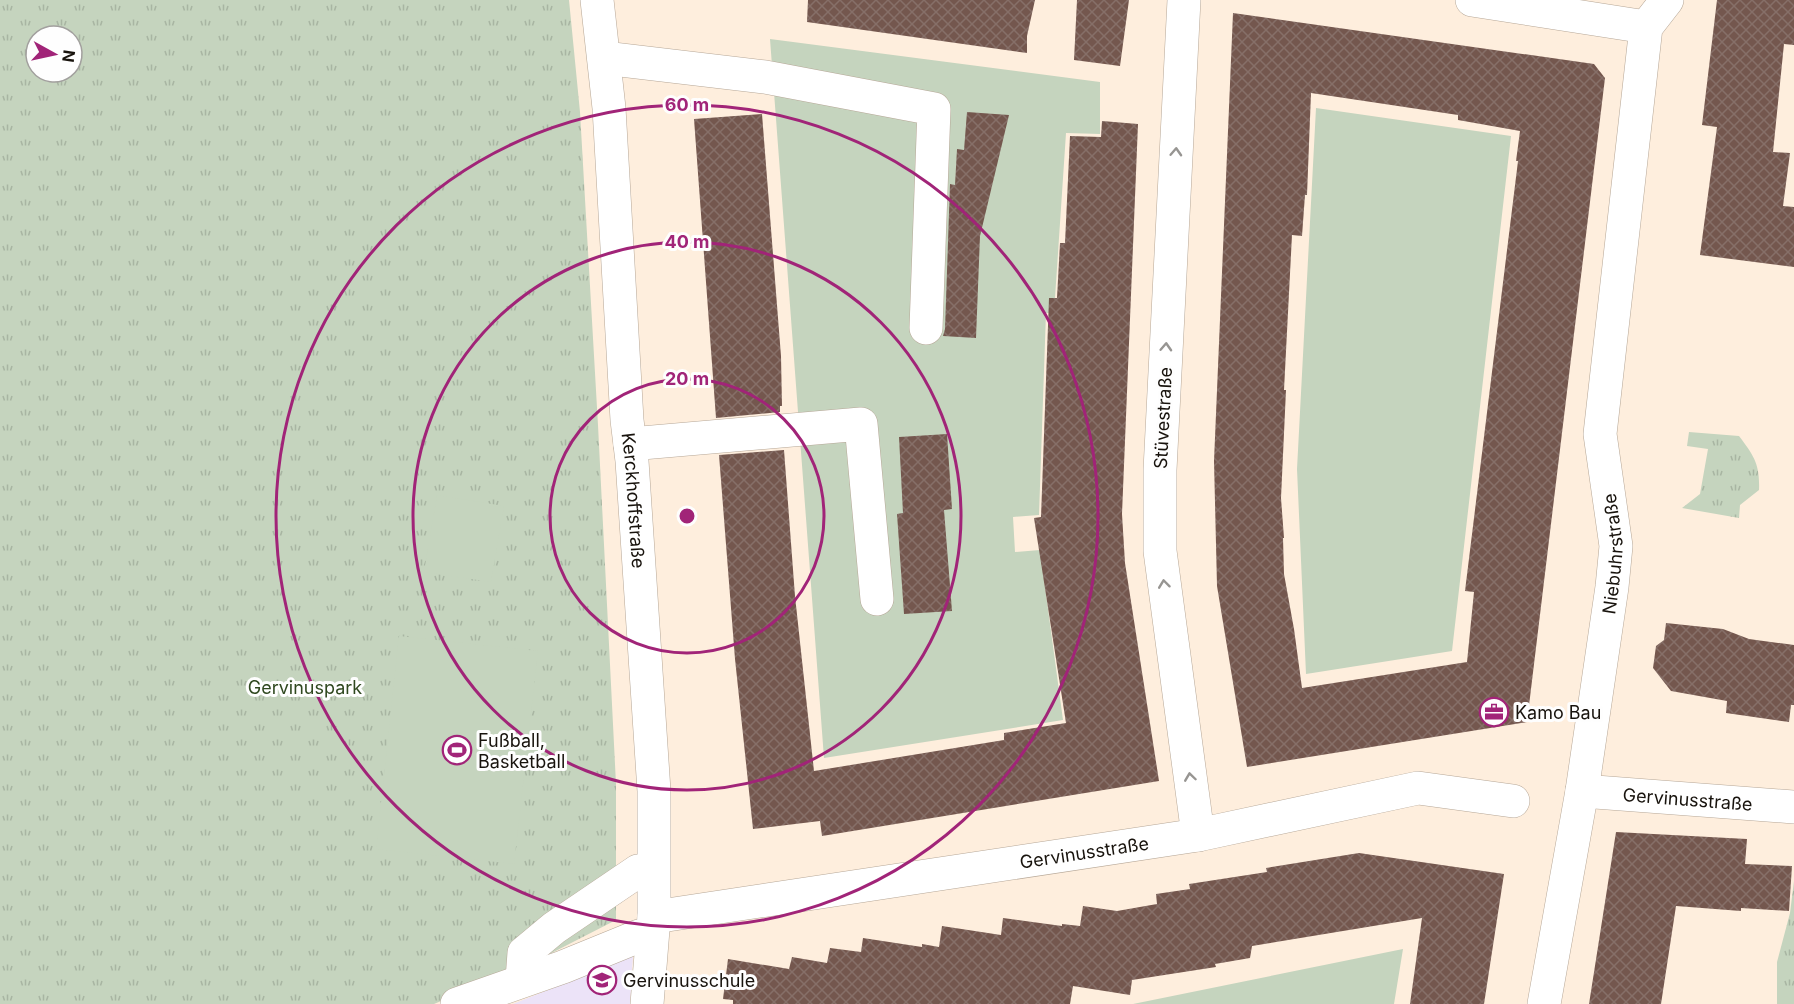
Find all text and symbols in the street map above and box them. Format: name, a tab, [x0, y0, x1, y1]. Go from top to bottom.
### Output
north arrow	[24, 24, 84, 84]
text: N	[58, 49, 80, 64]
text: 60 m	[665, 94, 709, 115]
one-way arrow	[1170, 148, 1183, 157]
text: 40 m	[665, 231, 710, 252]
one-way arrow	[1160, 343, 1173, 352]
street label: Stüvestraße	[1150, 366, 1176, 470]
text: 20 m	[665, 368, 709, 389]
street label: Kerckhoffstraße	[618, 431, 650, 569]
street label: Niebuhrstraße	[1598, 492, 1627, 616]
centre of rings	[677, 506, 697, 526]
one-way arrow	[1158, 579, 1171, 588]
park label: Gervinuspark	[248, 677, 362, 698]
office icon: Kamo Bau	[1478, 696, 1510, 728]
place label: Kamo Bau	[1515, 702, 1601, 723]
place label: Fußball, Basketball	[478, 730, 565, 772]
sports icon: Fußball, Basketball	[441, 734, 473, 766]
one-way arrow	[1184, 772, 1196, 782]
street label: Gervinusstraße	[1622, 784, 1753, 814]
street label: Gervinusstraße	[1018, 832, 1150, 872]
school or university icon: Gervinusschule	[586, 964, 618, 996]
place label: Gervinusschule	[623, 970, 755, 991]

